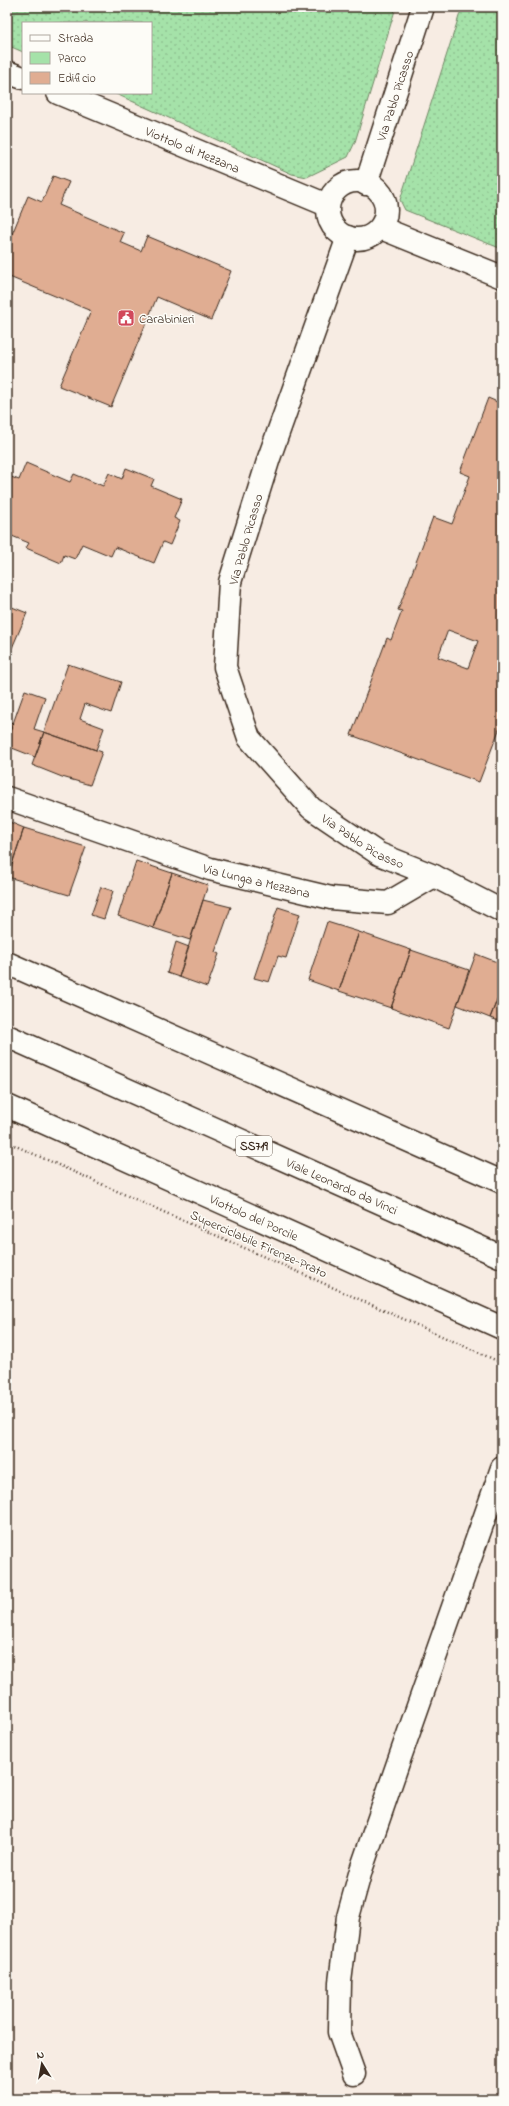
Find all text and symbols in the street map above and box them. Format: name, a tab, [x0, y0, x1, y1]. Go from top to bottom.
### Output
legend	[22, 22, 152, 94]
text: Strada	[58, 30, 93, 48]
street label: Via Pablo Picasso	[372, 48, 419, 144]
text: Parco	[58, 50, 86, 68]
text: Edificio	[58, 70, 96, 88]
street label: Viottolo di Mezzana	[141, 122, 243, 179]
public building icon: Carabinieri	[116, 308, 136, 328]
place label: Carabinieri	[139, 310, 194, 329]
street label: Via Pablo Picasso	[224, 492, 269, 588]
street label: Via Pablo Picasso	[316, 809, 407, 874]
street label: Via Lunga a Mezzana	[199, 859, 312, 904]
road number: SS719	[236, 1136, 272, 1156]
street label: Viale Leonardo da Vinci	[282, 1153, 401, 1220]
street label: Viottolo del Porcile	[205, 1190, 301, 1247]
street label: Superciclabile Firenze-Prato	[187, 1206, 330, 1283]
north arrow	[22, 2044, 62, 2084]
text: N	[35, 2047, 45, 2064]

